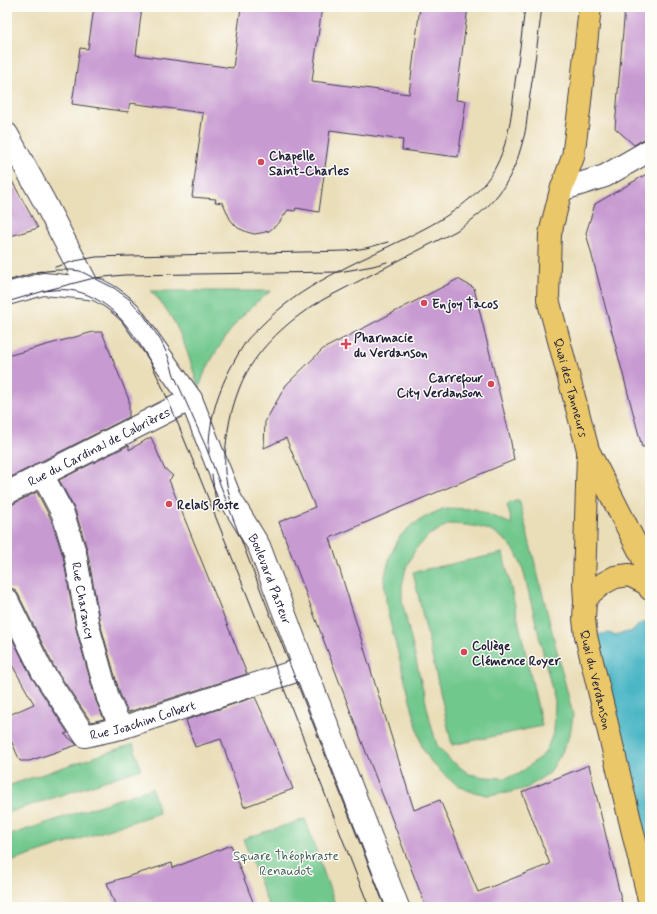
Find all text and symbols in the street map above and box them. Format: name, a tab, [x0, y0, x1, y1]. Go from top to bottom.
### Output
place label: Chapelle Saint-Charles	[269, 148, 349, 180]
marker: Chapelle Saint-Charles	[256, 157, 266, 167]
place label: Enjoy Tacos	[432, 296, 498, 314]
marker: Enjoy Tacos	[419, 298, 429, 308]
place label: Pharmacie du Verdanson	[354, 330, 428, 362]
street label: Quai des Tanneurs	[549, 337, 591, 439]
marker: Pharmacie du Verdanson	[341, 339, 351, 349]
place label: Carrefour City Verdanson	[397, 370, 484, 402]
marker: Carrefour City Verdanson	[486, 379, 496, 389]
street label: Rue du Cardinal de Cabrières	[25, 404, 174, 491]
place label: Relais Poste	[177, 497, 240, 514]
marker: Relais Poste	[164, 499, 174, 509]
street label: Boulevard Pasteur	[244, 531, 295, 628]
street label: Rue Charancy	[67, 561, 98, 641]
street label: Quai du Verdanson	[575, 629, 615, 731]
place label: Collège Clémence Royer	[472, 638, 561, 670]
marker: Collège Clémence Royer	[459, 647, 469, 657]
street label: Rue Joachim Colbert	[89, 697, 198, 745]
park label: Square Théophraste Renaudot	[233, 848, 339, 880]

